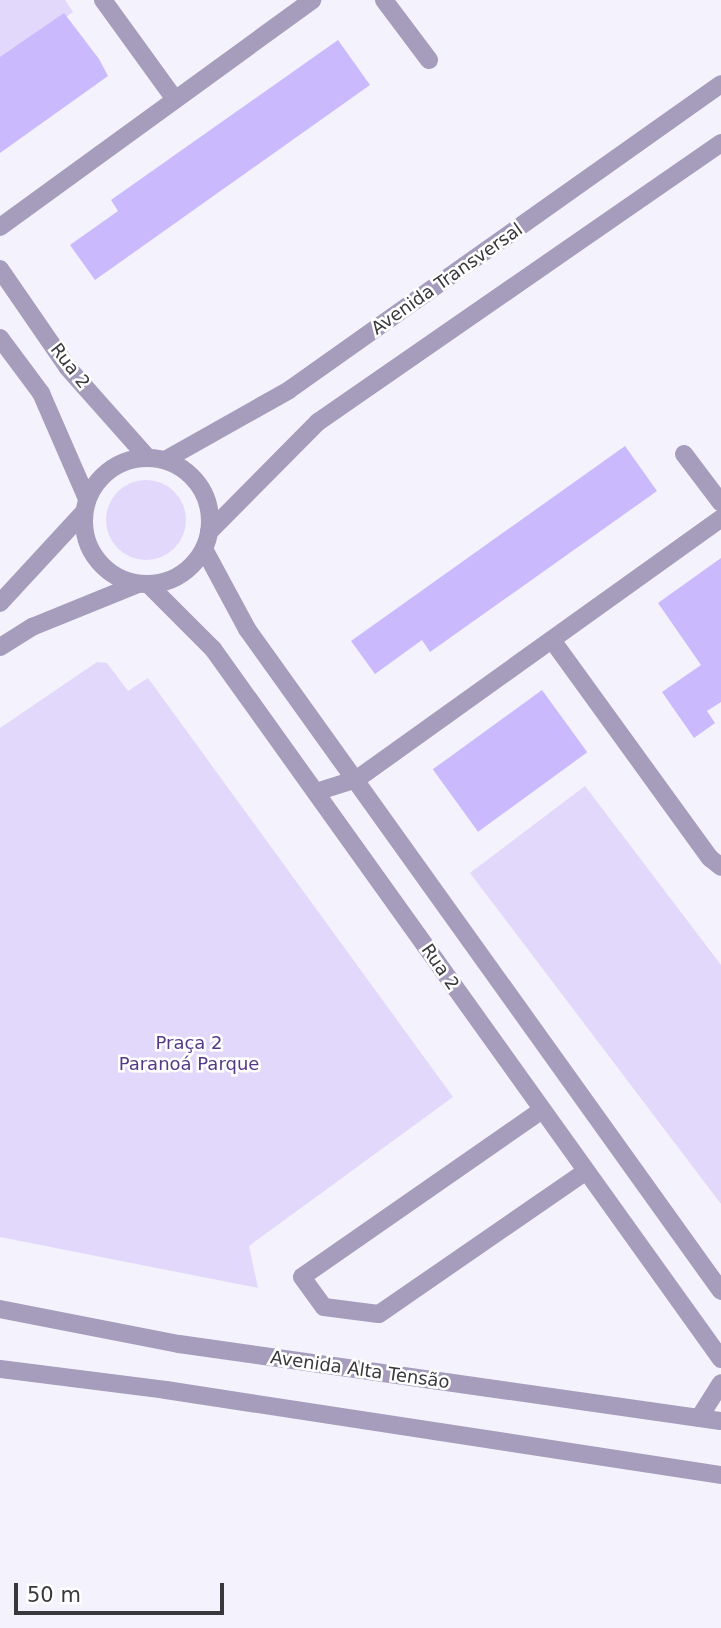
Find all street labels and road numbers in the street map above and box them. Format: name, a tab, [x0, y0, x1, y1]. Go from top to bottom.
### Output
street label: Avenida Transversal	[367, 219, 527, 339]
street label: Rua 2	[46, 339, 94, 393]
street label: Rua 2	[416, 940, 464, 994]
street label: Avenida Alta Tensão	[269, 1347, 451, 1393]

